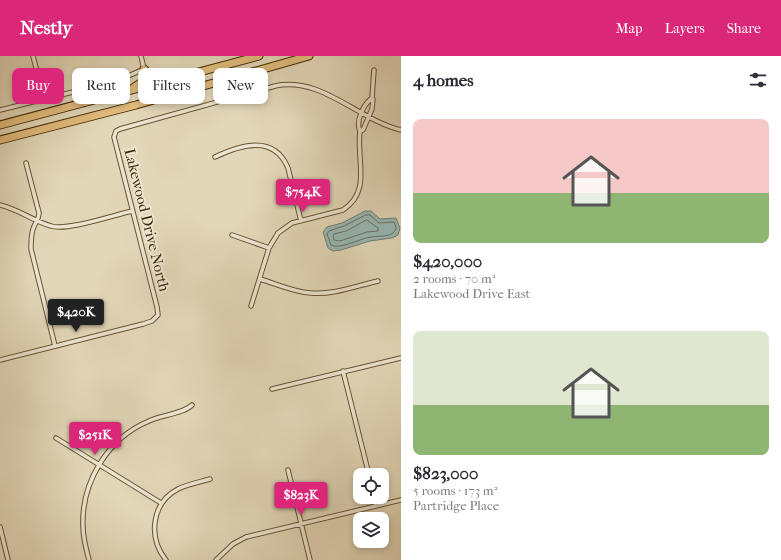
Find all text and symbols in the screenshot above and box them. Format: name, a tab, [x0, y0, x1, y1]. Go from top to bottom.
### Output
text: Nestly	[20, 17, 72, 39]
text: Map	[616, 20, 643, 37]
text: Layers	[665, 20, 705, 37]
text: Share	[727, 20, 761, 37]
chip: Buy	[12, 68, 64, 104]
chip: Rent	[72, 68, 130, 104]
chip: Filters	[138, 68, 205, 104]
chip: New	[213, 68, 268, 104]
icon: filters	[747, 69, 769, 91]
text: 4 homes	[413, 70, 473, 90]
icon: home	[555, 145, 627, 217]
street label: Lakewood Drive North	[120, 147, 174, 294]
pin: $754K	[275, 179, 331, 213]
text: $754K	[285, 184, 321, 199]
text: $420,000	[413, 251, 482, 271]
text: 2 rooms · 70 m²	[413, 271, 496, 286]
text: Lakewood Drive East	[413, 286, 530, 301]
pin: $420K	[48, 299, 104, 333]
text: $420K	[57, 304, 95, 319]
icon: home	[555, 357, 627, 429]
pin: $251K	[67, 422, 123, 456]
text: $251K	[78, 427, 112, 442]
text: $823,000	[413, 463, 478, 483]
map controls	[353, 468, 389, 548]
button: locate	[353, 468, 389, 504]
pin: $823K	[273, 482, 329, 516]
text: 5 rooms · 173 m²	[413, 483, 497, 498]
text: $823K	[283, 487, 319, 502]
text: Partridge Place	[413, 498, 499, 513]
button: layers	[353, 512, 389, 548]

